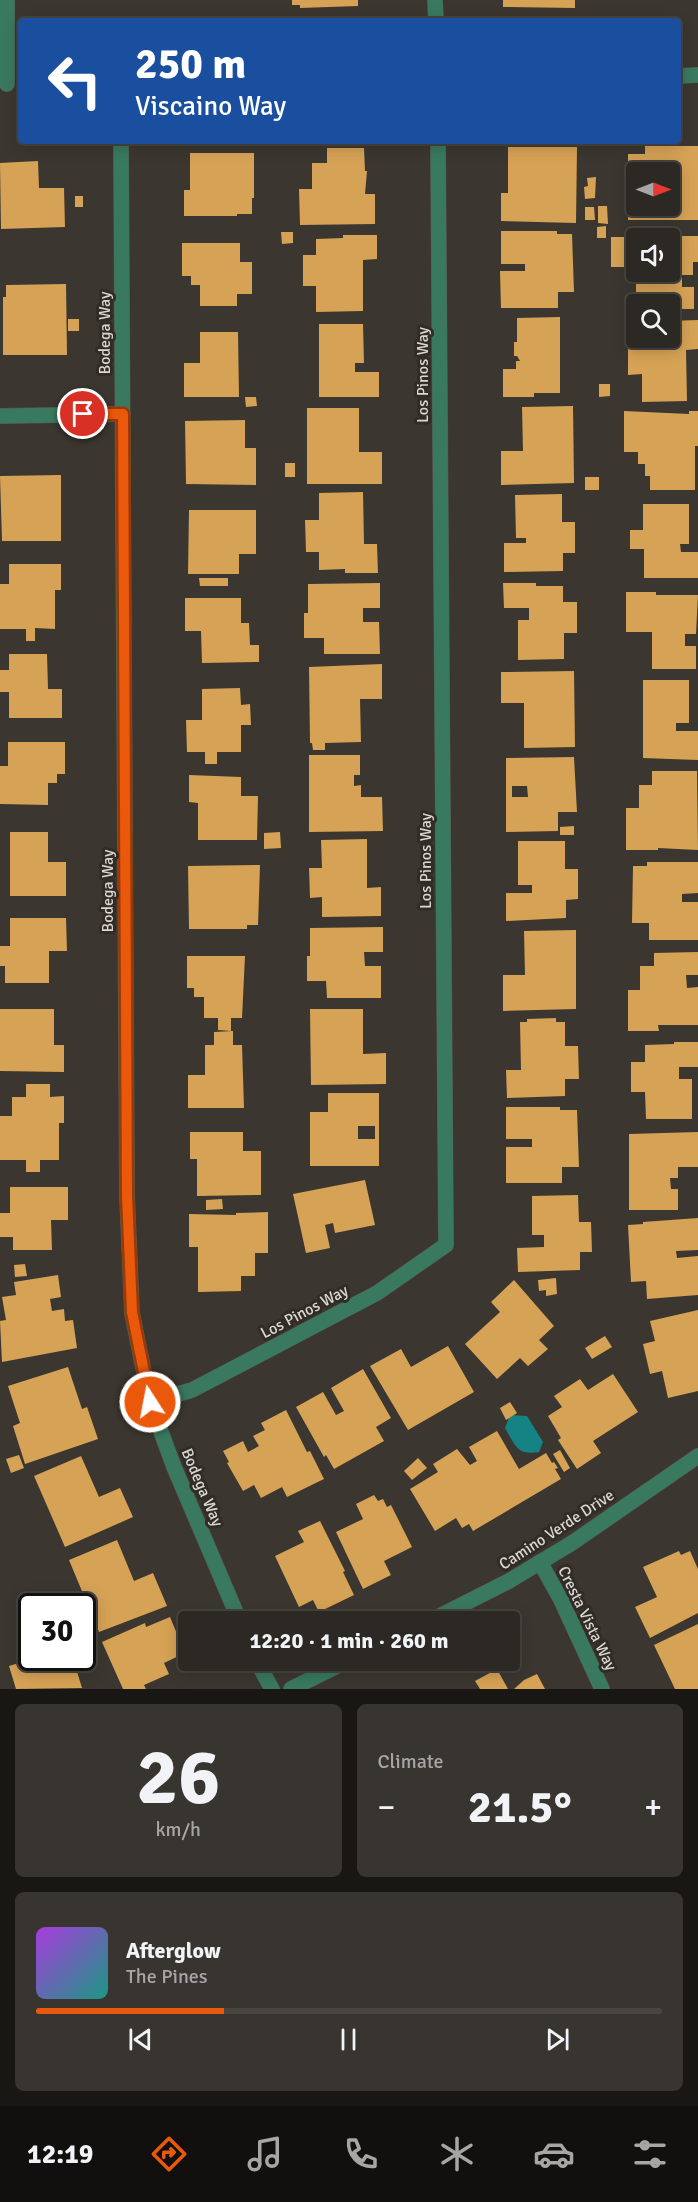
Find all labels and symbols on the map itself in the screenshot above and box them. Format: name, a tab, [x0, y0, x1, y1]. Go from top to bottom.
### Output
north arrow	[626, 162, 680, 216]
street label: Bodega Way	[95, 291, 115, 374]
street label: Los Pinos Way	[413, 326, 433, 423]
pin	[57, 388, 108, 439]
street label: Los Pinos Way	[416, 812, 436, 909]
street label: Bodega Way	[98, 849, 118, 932]
street label: Los Pinos Way	[257, 1280, 352, 1343]
position arrow	[118, 1370, 182, 1434]
street label: Bodega Way	[177, 1445, 228, 1530]
street label: Camino Verde Drive	[495, 1485, 618, 1575]
street label: Cresta Vista Way	[553, 1563, 621, 1674]
speed limit sign: 30	[18, 1593, 96, 1671]

